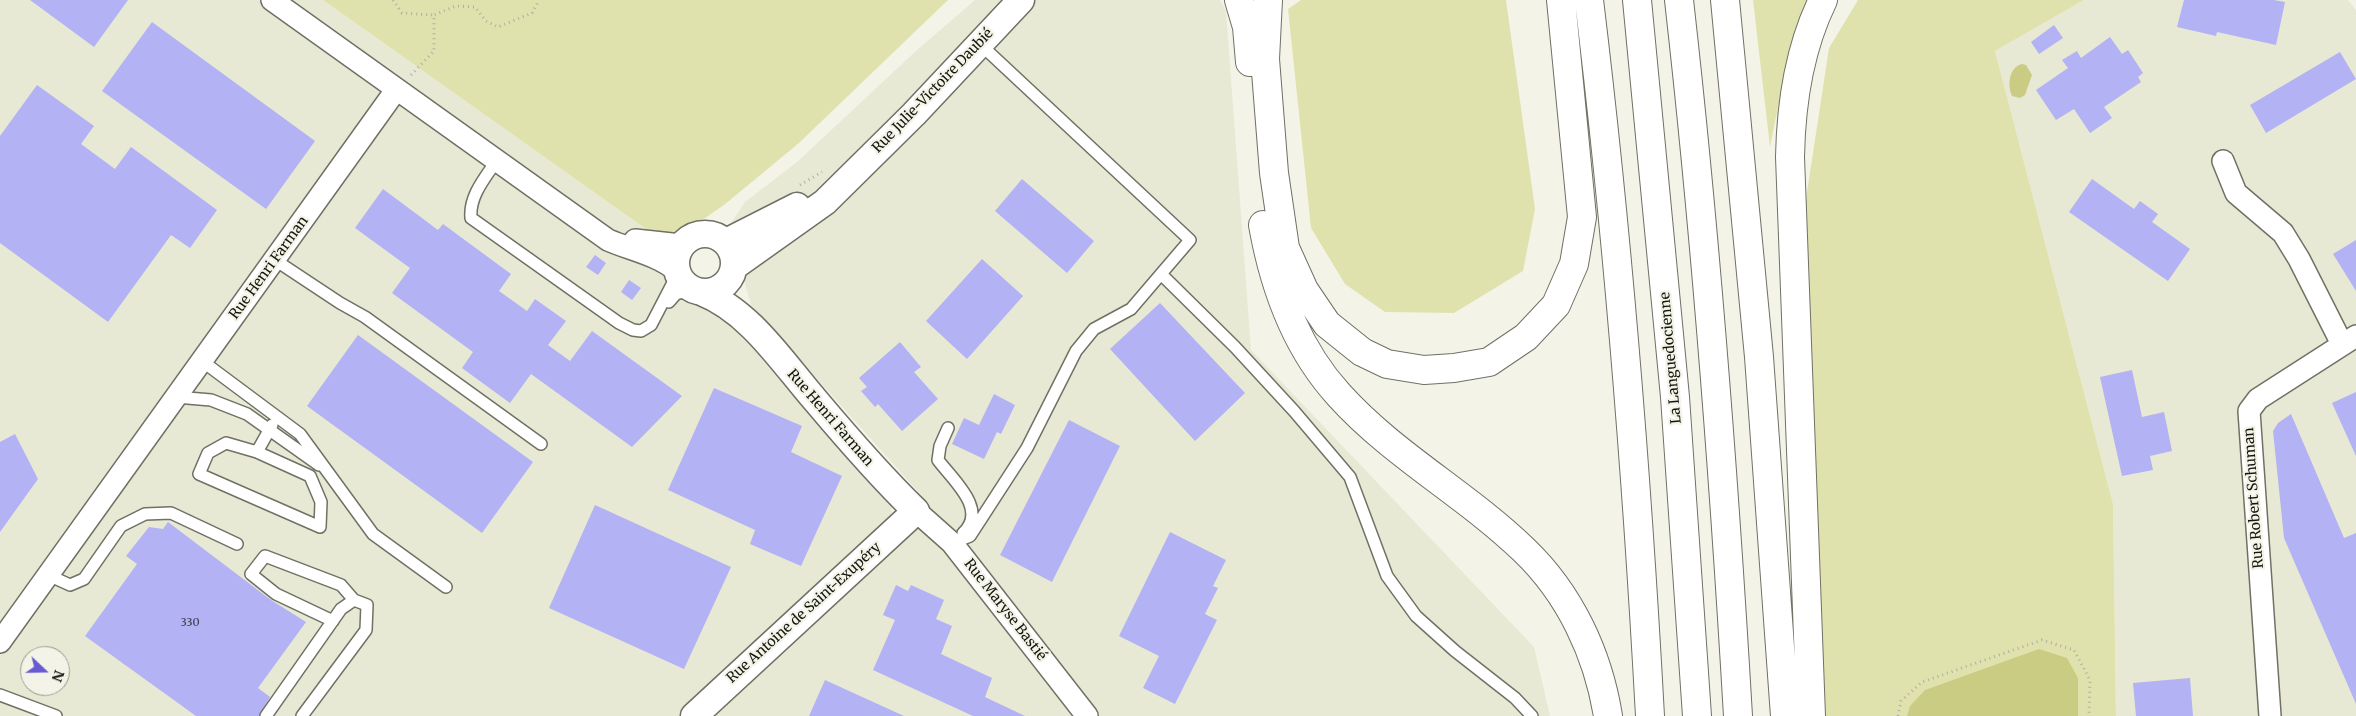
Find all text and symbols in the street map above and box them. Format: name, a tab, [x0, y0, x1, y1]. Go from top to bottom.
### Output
street label: Rue Julie-Victoire Daubié	[869, 25, 997, 157]
street label: Rue Henri Farman	[226, 213, 312, 323]
street label: La Languedocienne	[1657, 291, 1685, 425]
street label: Rue Henri Farman	[783, 366, 877, 470]
street label: Rue Robert Schuman	[2241, 427, 2267, 569]
street label: Rue Antoine de Saint-Exupéry	[723, 539, 885, 687]
street label: Rue Maryse Bastié	[960, 556, 1050, 664]
house number: 330	[180, 616, 200, 630]
north arrow	[20, 646, 70, 696]
text: N	[48, 668, 68, 684]

